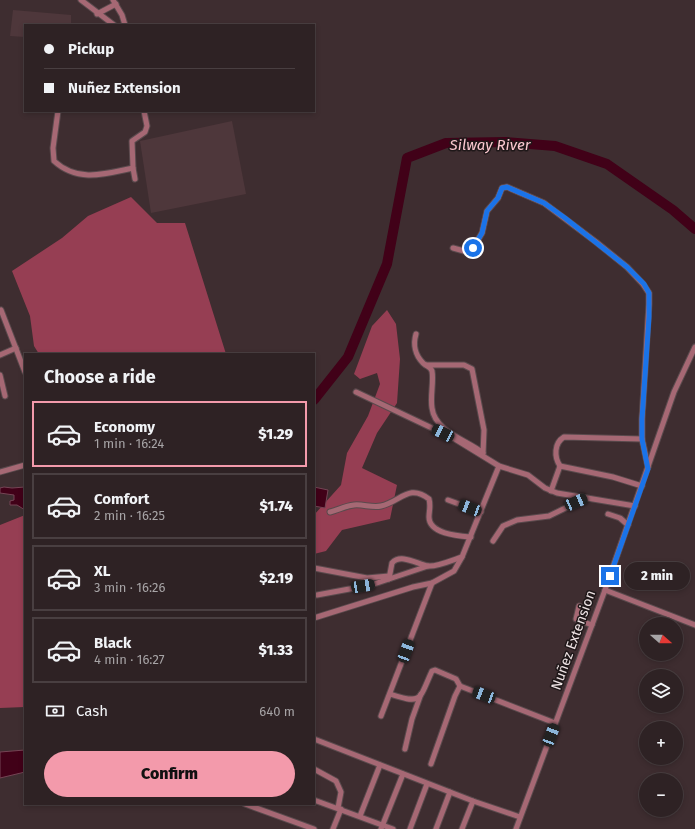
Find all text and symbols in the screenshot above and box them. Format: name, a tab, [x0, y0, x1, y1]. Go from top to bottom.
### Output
text: Pickup	[68, 40, 114, 58]
text: Nuñez Extension	[68, 79, 181, 97]
water label: Silway River	[449, 136, 532, 154]
route start	[464, 239, 482, 257]
text: Choose a ride	[44, 366, 156, 388]
icon: car	[46, 416, 82, 452]
text: Economy	[94, 418, 155, 436]
car	[430, 422, 456, 444]
text: $1.29	[258, 425, 293, 443]
text: 1 min · 16:24	[94, 436, 164, 451]
icon: car	[46, 488, 82, 524]
text: Comfort	[94, 490, 150, 508]
car	[563, 492, 589, 512]
text: $1.74	[259, 497, 293, 515]
car	[457, 498, 483, 518]
text: 2 min · 16:25	[94, 508, 165, 523]
icon: car	[46, 560, 82, 596]
text: XL	[94, 562, 110, 580]
callout: 2 min	[624, 562, 690, 590]
route end	[601, 567, 619, 585]
text: 2 min	[641, 568, 673, 583]
text: $2.19	[259, 569, 293, 587]
car	[350, 578, 376, 594]
text: 3 min · 16:26	[94, 580, 165, 595]
street label: Nuñez Extension	[548, 588, 599, 692]
north arrow	[639, 617, 683, 661]
map controls	[639, 617, 683, 817]
icon: car	[46, 632, 82, 668]
text: Black	[94, 634, 131, 652]
car	[396, 638, 416, 664]
text: $1.33	[258, 641, 293, 659]
text: 4 min · 16:27	[94, 652, 165, 667]
button: layers	[639, 669, 683, 713]
car	[471, 685, 497, 705]
icon: cash	[44, 700, 66, 722]
text: Cash	[76, 702, 108, 720]
text: 640 m	[259, 704, 295, 719]
button: +	[639, 721, 683, 765]
car	[541, 722, 561, 748]
button: Confirm	[44, 751, 295, 797]
button: −	[639, 773, 683, 817]

